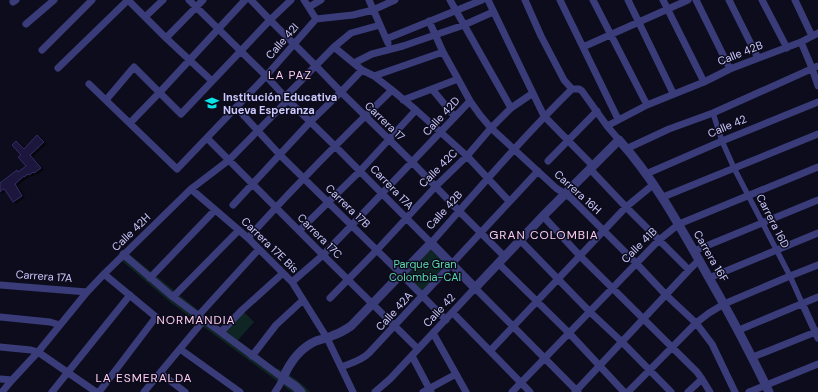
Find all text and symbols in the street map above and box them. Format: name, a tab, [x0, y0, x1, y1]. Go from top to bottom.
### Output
street label: Calle 42I	[262, 20, 302, 62]
street label: Calle 42B	[715, 37, 765, 68]
district label: LA PAZ	[268, 67, 312, 83]
place label: Institución Educativa Nueva Esperanza	[223, 90, 337, 117]
street label: Calle 42D	[419, 93, 463, 139]
school or university icon: Institución Educativa Nueva Esperanza	[204, 95, 220, 111]
street label: Carrera 17	[362, 98, 408, 144]
street label: Calle 42	[705, 112, 749, 140]
street label: Calle 42C	[416, 146, 460, 190]
street label: Carrera 17A	[367, 162, 417, 212]
street label: Carrera 16H	[551, 167, 605, 217]
street label: Carrera 17B	[323, 181, 374, 231]
street label: Calle 42B	[423, 187, 465, 232]
street label: Carrera 16D	[753, 192, 793, 251]
street label: Calle 42H	[109, 210, 153, 254]
street label: Carrera 17C	[295, 211, 346, 262]
street label: Carrera 17E Bis	[238, 214, 302, 276]
street label: Calle 41B	[618, 224, 660, 266]
district label: GRAN COLOMBIA	[489, 227, 599, 243]
street label: Carrera 16F	[691, 228, 731, 284]
park label: Parque Gran Colombia-CAI	[389, 257, 461, 284]
street label: Carrera 17A	[15, 267, 73, 285]
street label: Calle 42A	[373, 288, 415, 334]
street label: Calle 42	[420, 290, 458, 330]
district label: NORMANDIA	[156, 312, 236, 328]
district label: LA ESMERALDA	[95, 370, 193, 386]

